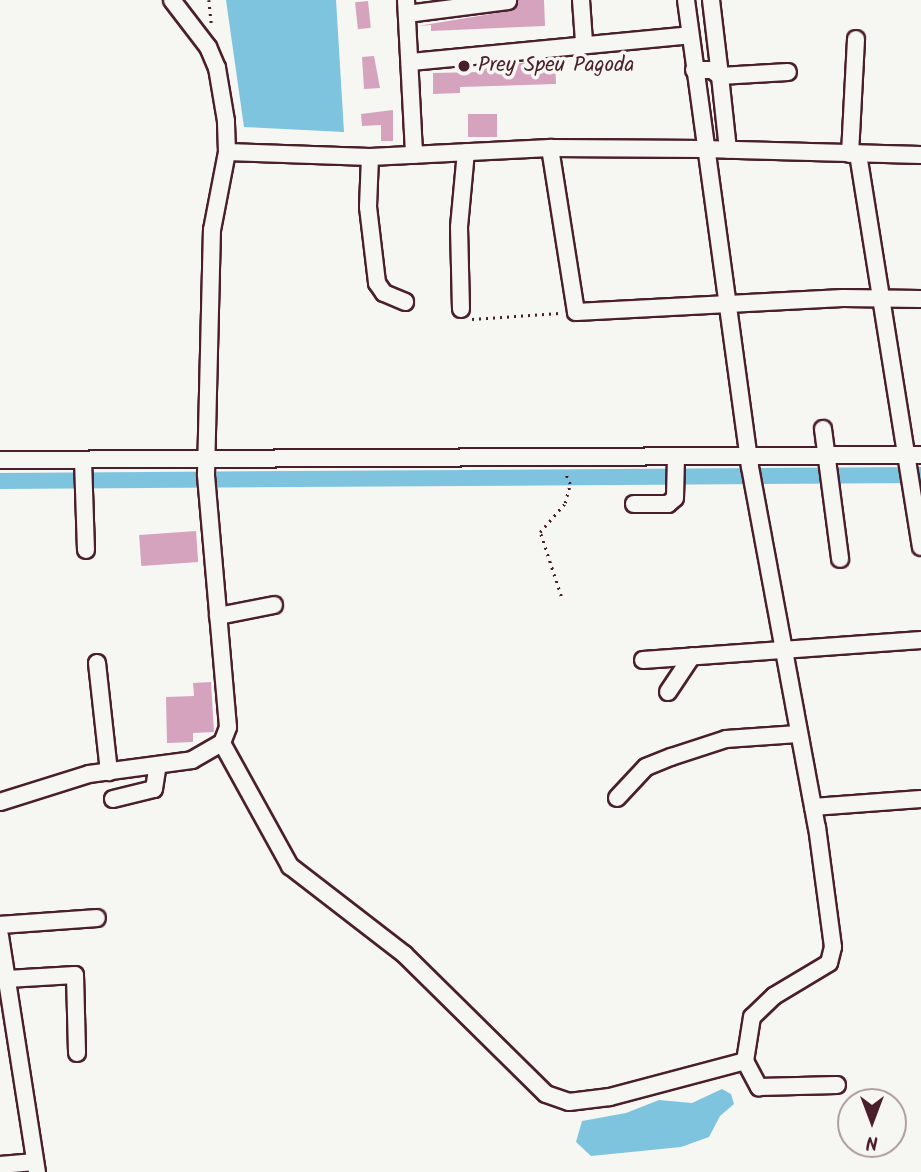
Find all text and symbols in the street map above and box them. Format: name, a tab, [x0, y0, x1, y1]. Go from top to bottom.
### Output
place label: Prey Speu Pagoda	[478, 53, 634, 79]
marker: Prey Speu Pagoda	[456, 58, 472, 74]
north arrow	[837, 1088, 907, 1158]
text: N	[866, 1127, 878, 1157]

